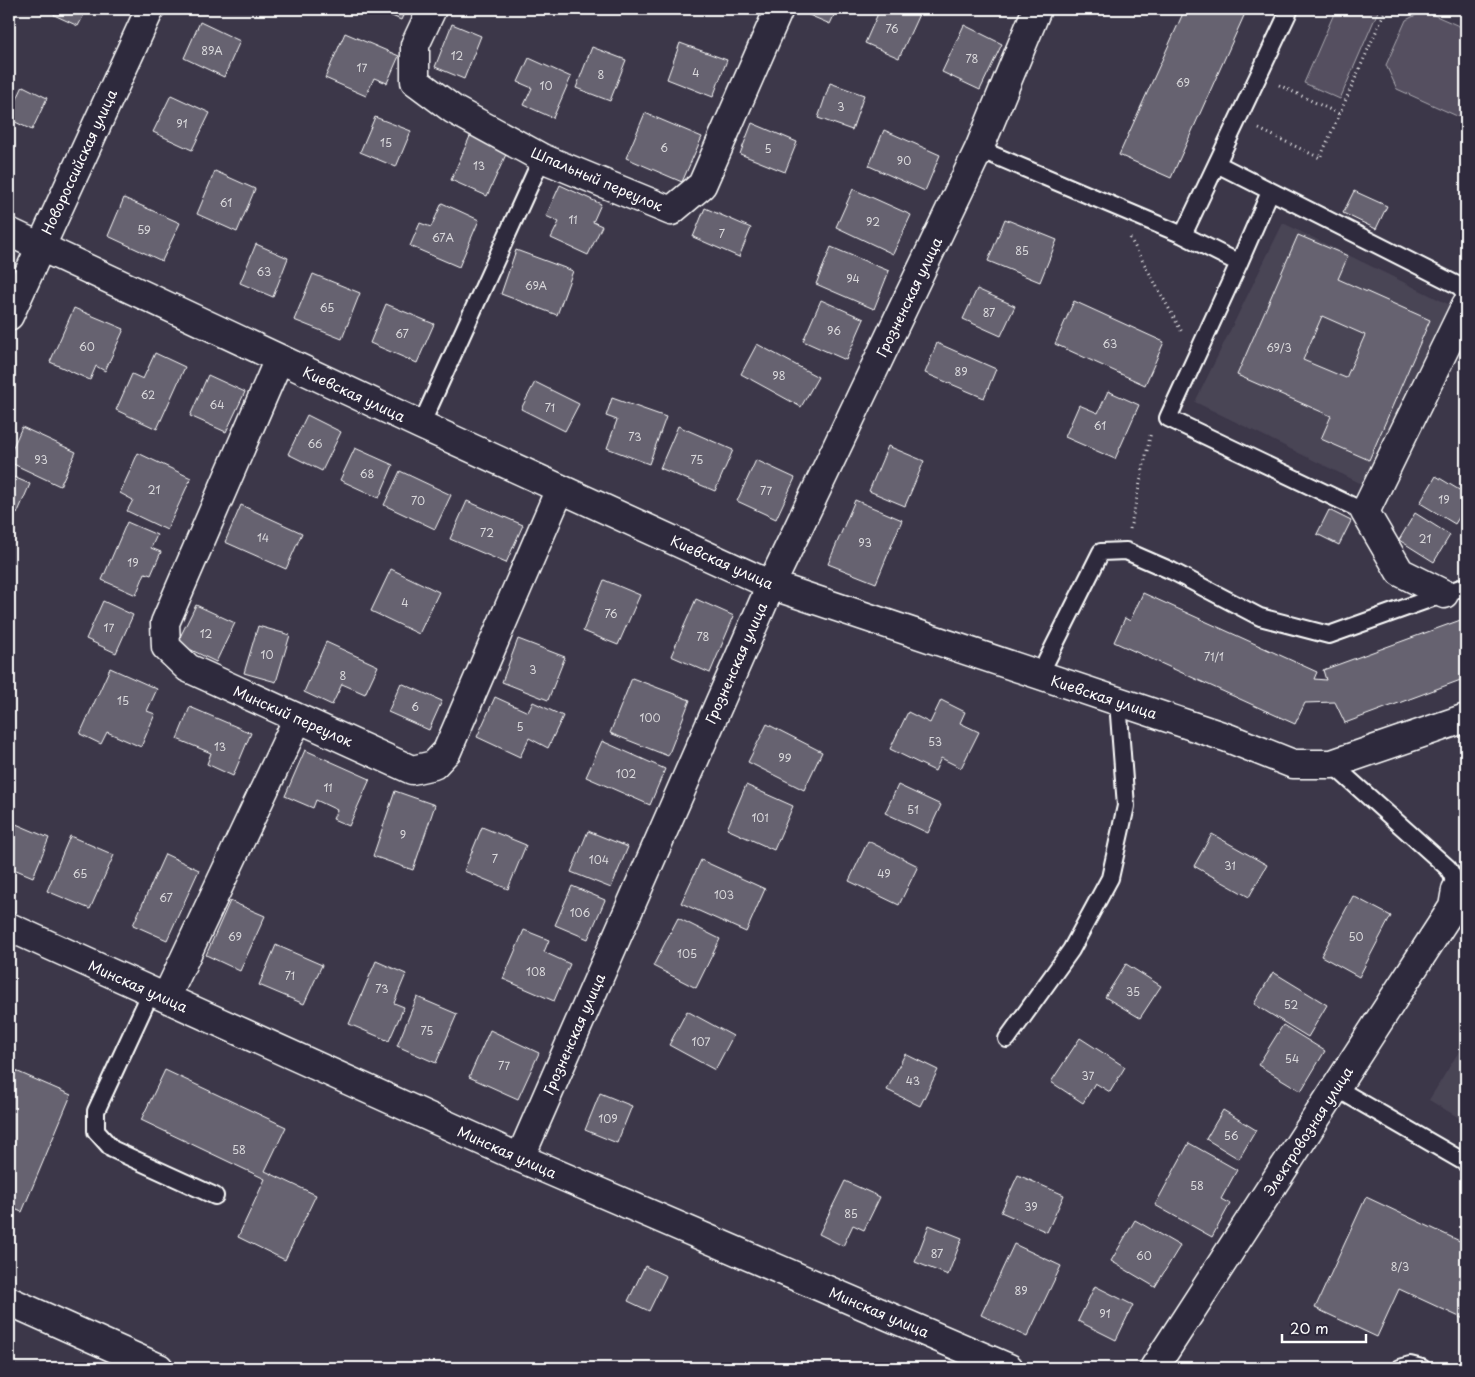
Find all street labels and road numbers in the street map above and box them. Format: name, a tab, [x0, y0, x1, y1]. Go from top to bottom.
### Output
street label: Новороссийская улица	[36, 86, 122, 238]
street label: Шпальный переулок	[528, 142, 667, 217]
street label: Грозненская улица	[871, 234, 947, 360]
street label: Киевская улица	[299, 361, 409, 427]
street label: Киевская улица	[667, 530, 777, 594]
street label: Грозненская улица	[700, 599, 772, 727]
street label: Киевская улица	[1048, 670, 1160, 724]
street label: Минский переулок	[230, 680, 357, 752]
street label: Минская улица	[85, 955, 191, 1017]
street label: Грозненская улица	[538, 970, 610, 1098]
street label: Электровозная улица	[1258, 1062, 1358, 1200]
street label: Минская улица	[454, 1121, 560, 1183]
street label: Минская улица	[826, 1281, 932, 1343]

